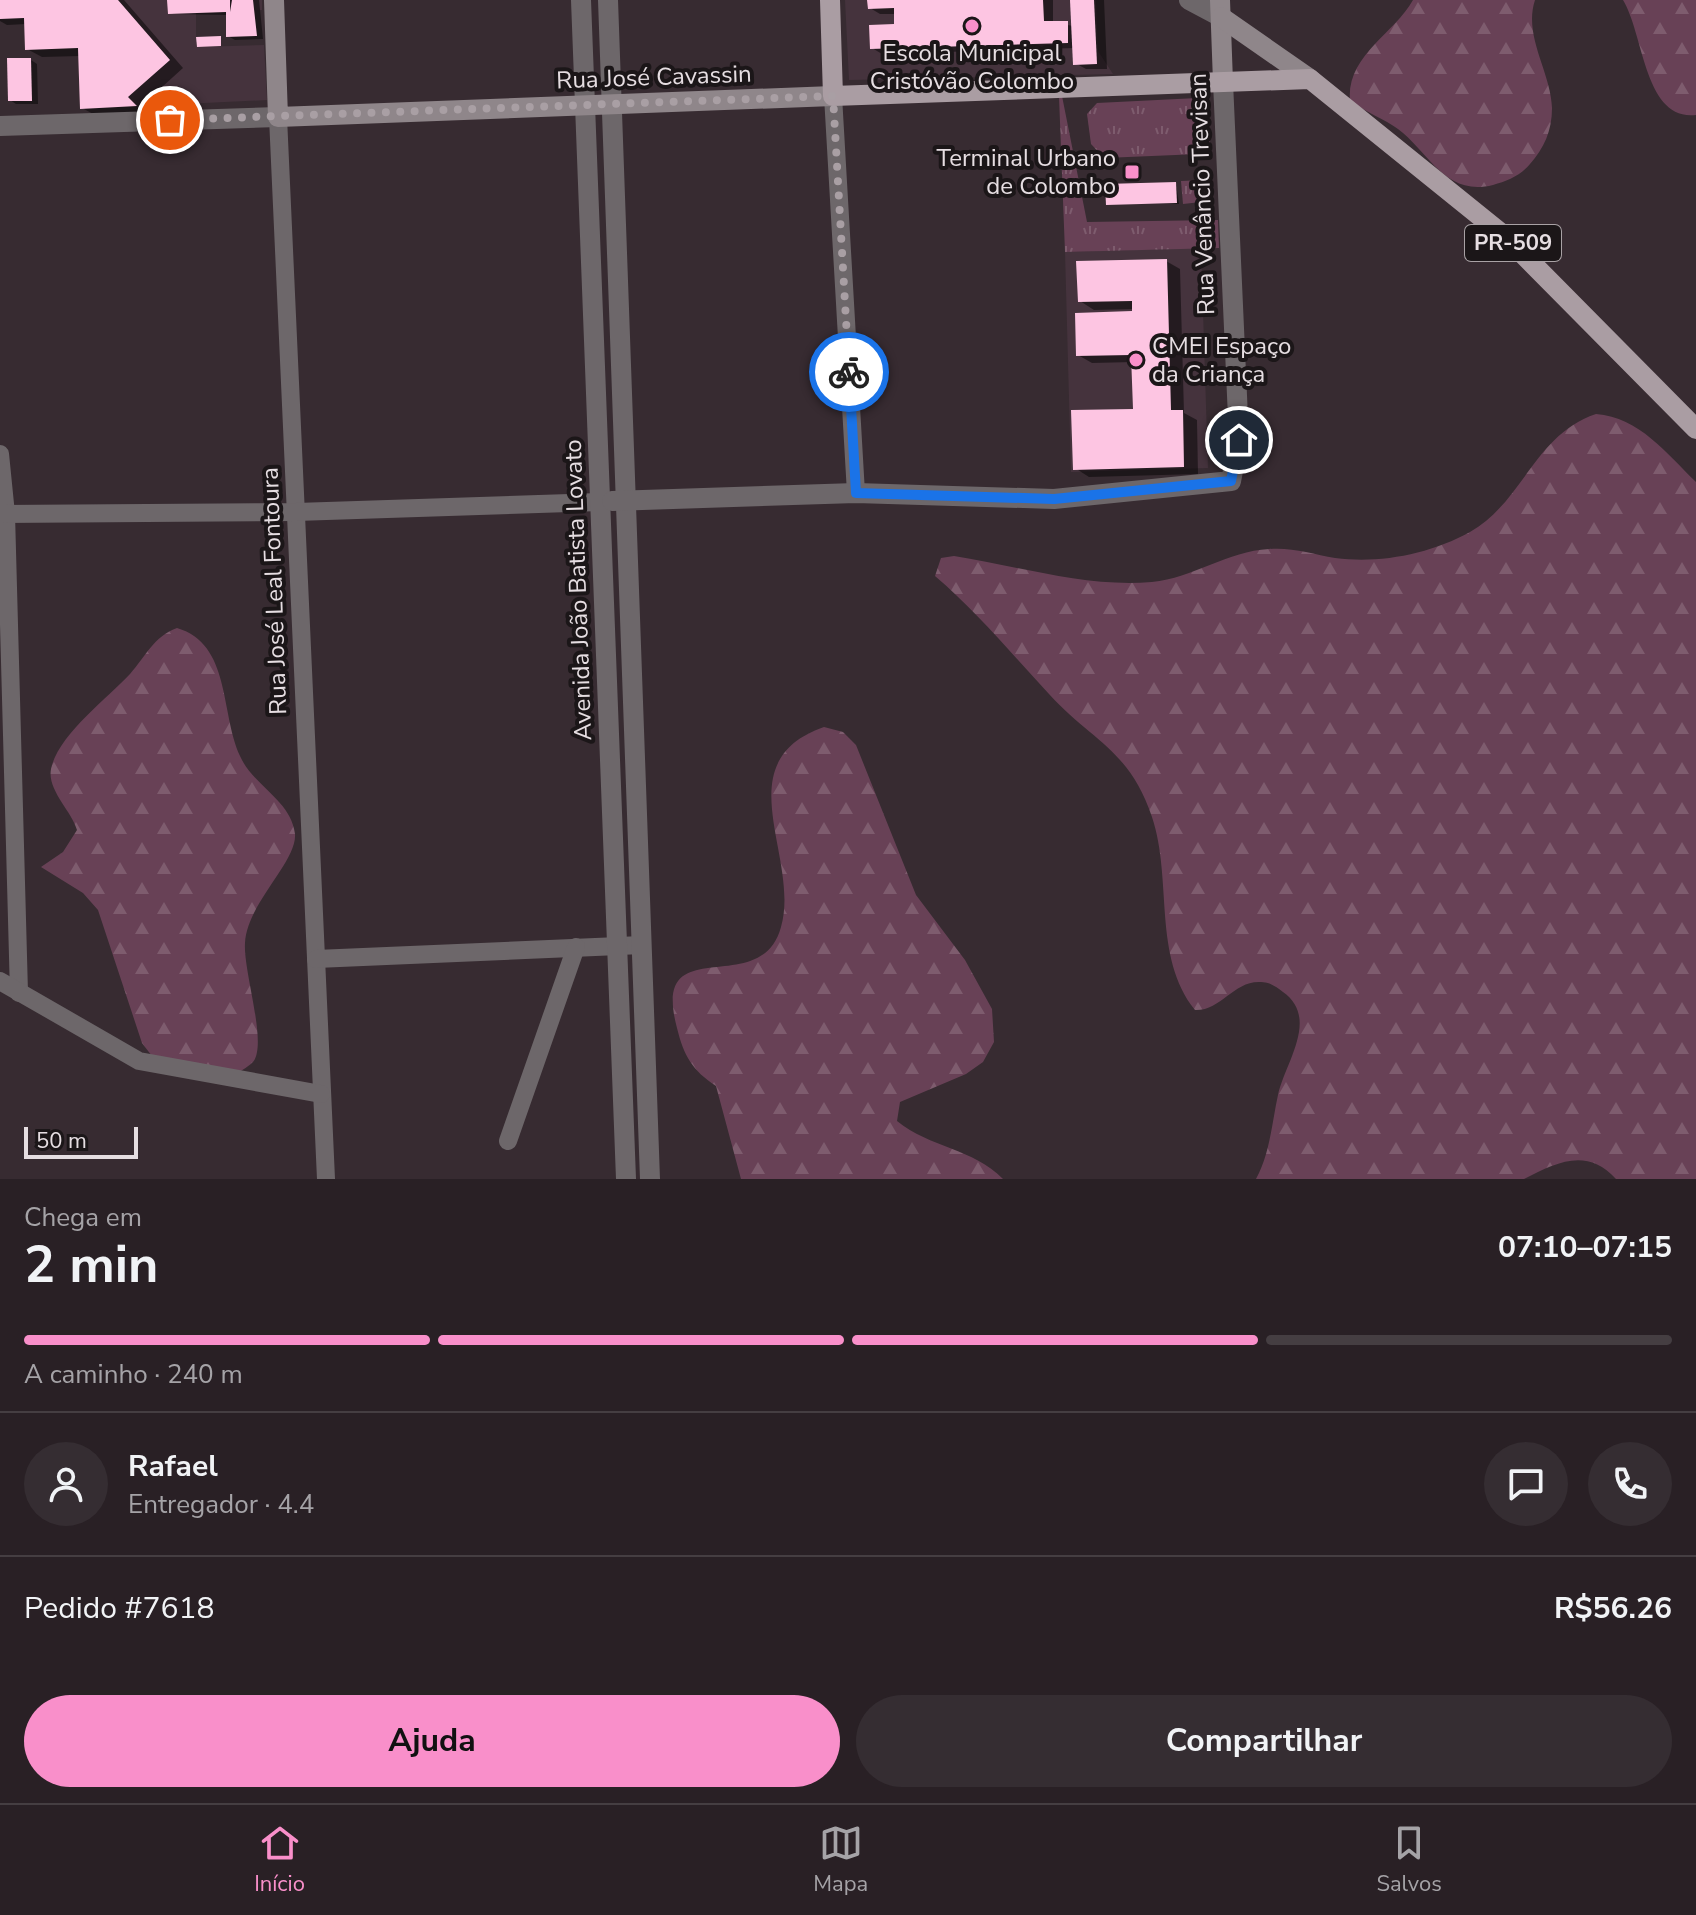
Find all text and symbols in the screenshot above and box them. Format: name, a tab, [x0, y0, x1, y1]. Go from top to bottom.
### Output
marker: Escola Municipal Cristóvão Colombo	[963, 17, 981, 35]
place label: Escola Municipal Cristóvão Colombo	[870, 37, 1074, 97]
street label: Rua José Cavassin	[556, 58, 752, 96]
street label: Rua Venâncio Trevisan	[1182, 73, 1222, 315]
pin	[136, 86, 204, 154]
icon: bag	[148, 98, 192, 142]
place label: Terminal Urbano de Colombo	[937, 142, 1116, 202]
marker: Terminal Urbano de Colombo	[1123, 163, 1141, 181]
road number: PR-509	[1465, 225, 1561, 261]
place label: CMEI Espaço da Criança	[1152, 330, 1291, 390]
courier	[809, 332, 889, 412]
icon: bike	[827, 350, 871, 394]
marker: CMEI Espaço da Criança	[1127, 351, 1145, 369]
pin	[1205, 406, 1273, 474]
icon: home	[1217, 418, 1261, 462]
street label: Avenida João Batista Lovato	[557, 439, 599, 741]
street label: Rua José Leal Fontoura	[254, 467, 294, 715]
scale bar	[24, 1123, 138, 1159]
text: 50 m	[36, 1126, 87, 1156]
text: Chega em	[24, 1200, 142, 1235]
text: 07:10–07:15	[1498, 1227, 1672, 1268]
text: 2 min	[24, 1229, 159, 1300]
text: A caminho · 240 m	[24, 1357, 243, 1392]
button: person	[24, 1442, 108, 1526]
button: chat	[1484, 1442, 1568, 1526]
button: phone	[1588, 1442, 1672, 1526]
text: Rafael	[128, 1446, 218, 1487]
text: Entregador · 4.4	[128, 1487, 314, 1522]
text: Pedido #7618	[24, 1588, 215, 1629]
text: R$56.26	[1554, 1588, 1672, 1629]
button: Ajuda	[24, 1695, 840, 1787]
button: Compartilhar	[856, 1695, 1672, 1787]
tab: Início	[254, 1821, 305, 1899]
tab: Mapa	[813, 1821, 868, 1899]
tab: Salvos	[1376, 1821, 1442, 1899]

